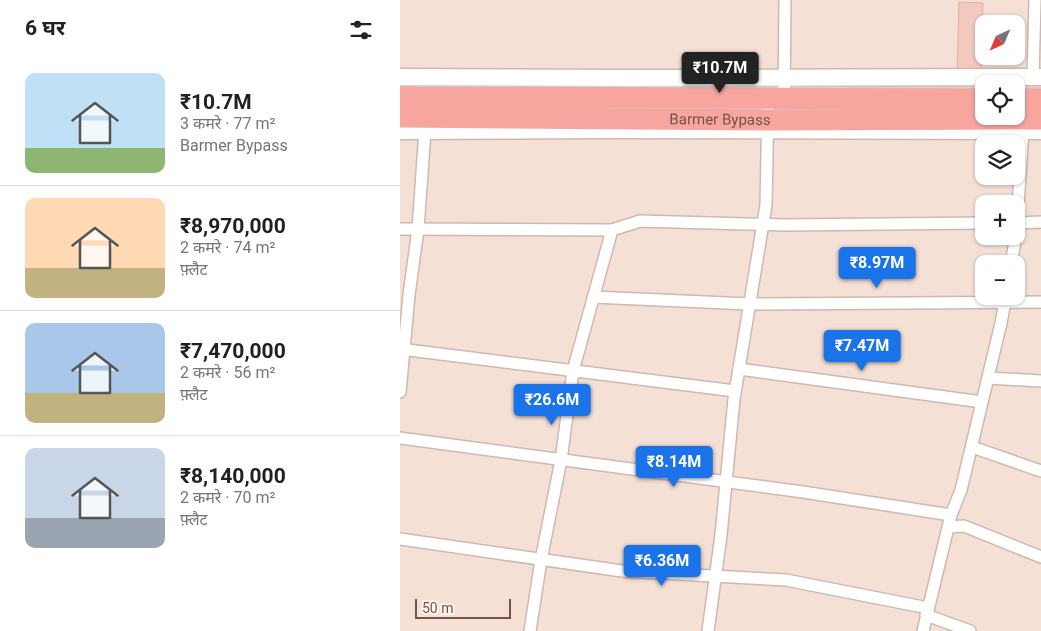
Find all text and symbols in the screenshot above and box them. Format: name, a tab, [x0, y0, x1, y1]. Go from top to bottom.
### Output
north arrow	[975, 15, 1025, 65]
map controls	[975, 15, 1025, 305]
text: 6 घर	[25, 16, 65, 40]
icon: filters	[347, 16, 375, 44]
pin: ₹10.7M	[679, 52, 761, 94]
text: ₹10.7M	[693, 58, 747, 77]
button: locate	[975, 75, 1025, 125]
text: ₹10.7M	[180, 90, 252, 114]
icon: home	[65, 93, 125, 153]
street label: Barmer Bypass	[669, 110, 771, 129]
text: 3 कमरे · 77 m²	[180, 114, 275, 133]
button: layers	[975, 135, 1025, 185]
text: Barmer Bypass	[180, 136, 288, 155]
button: +	[975, 195, 1025, 245]
text: ₹8,970,000	[180, 214, 286, 238]
icon: home	[65, 218, 125, 278]
text: 2 कमरे · 74 m²	[180, 238, 275, 257]
pin: ₹8.97M	[836, 246, 918, 289]
text: ₹8.97M	[850, 253, 904, 272]
button: −	[975, 255, 1025, 305]
text: फ़्लैट	[180, 260, 208, 279]
pin: ₹7.47M	[821, 330, 903, 372]
text: ₹7.47M	[835, 336, 889, 355]
text: ₹7,470,000	[180, 339, 286, 363]
icon: home	[65, 343, 125, 403]
text: 2 कमरे · 56 m²	[180, 363, 275, 382]
pin: ₹26.6M	[511, 384, 593, 426]
text: फ़्लैट	[180, 385, 208, 404]
text: ₹26.6M	[525, 390, 579, 409]
pin: ₹8.14M	[633, 446, 715, 488]
text: ₹8.14M	[647, 452, 701, 471]
text: ₹8,140,000	[180, 464, 286, 488]
icon: home	[65, 468, 125, 528]
text: 2 कमरे · 70 m²	[180, 488, 275, 507]
text: फ़्लैट	[180, 510, 208, 529]
pin: ₹6.36M	[621, 544, 703, 587]
text: ₹6.36M	[635, 551, 689, 570]
scale bar	[415, 596, 511, 619]
text: 50 m	[422, 600, 454, 616]

